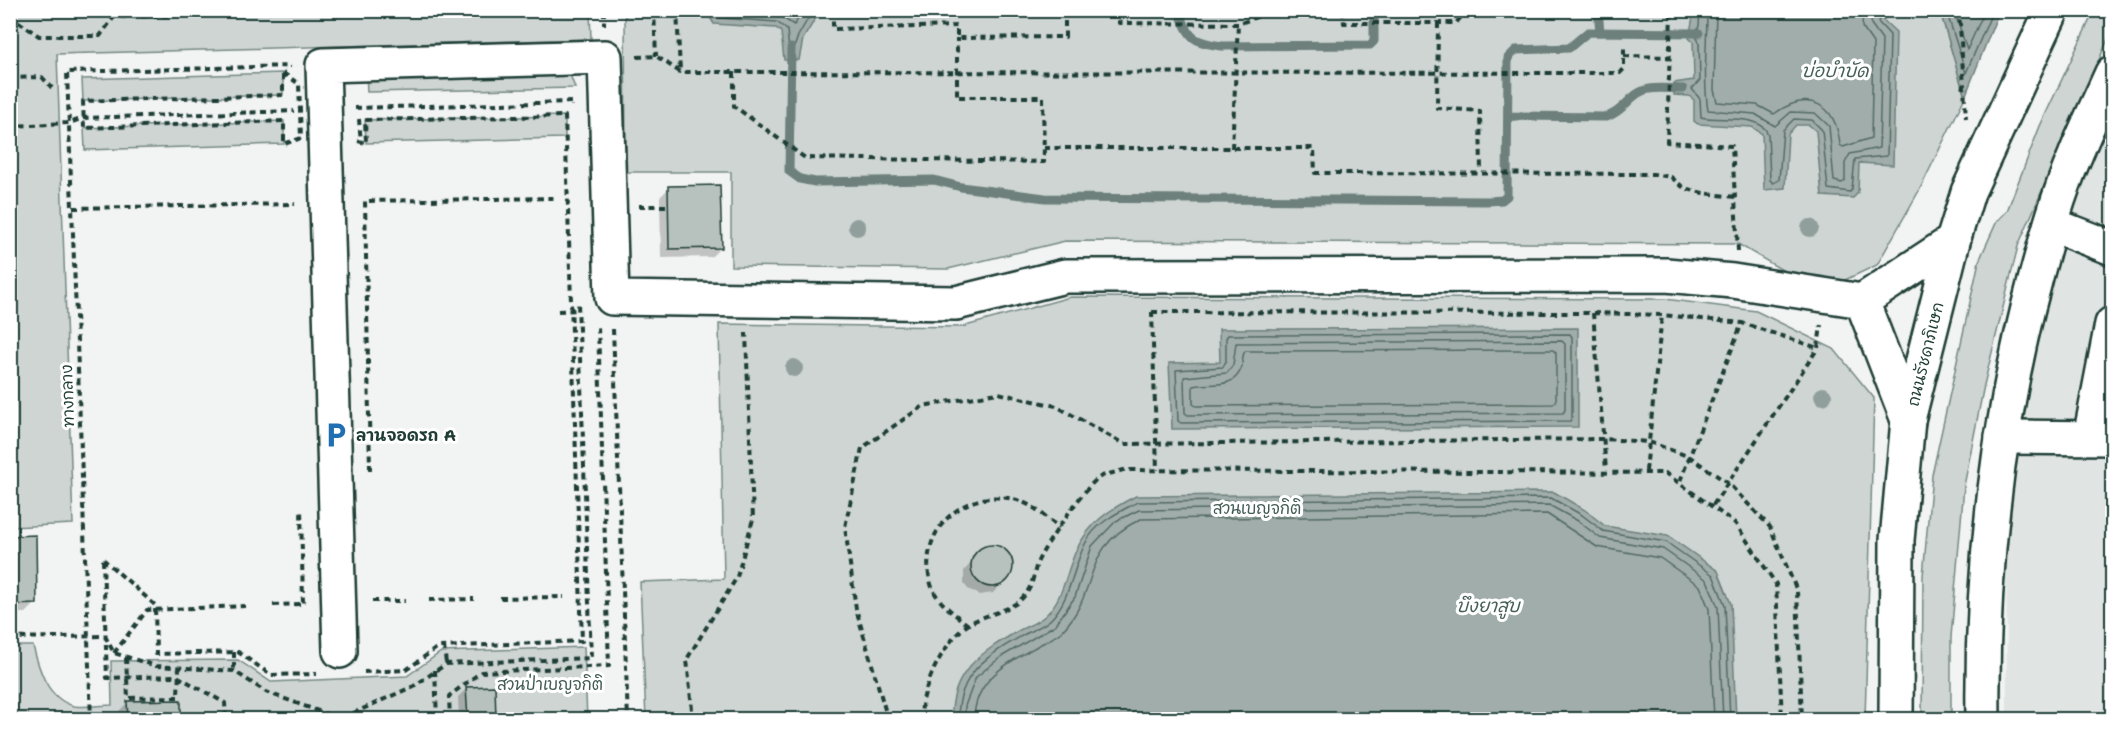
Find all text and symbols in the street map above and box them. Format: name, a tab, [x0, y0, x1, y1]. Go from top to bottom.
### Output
water label: บ่อบำบัด	[1802, 59, 1869, 83]
street label: ถนนรัชดาภิเษก	[1902, 300, 1949, 409]
street label: ทางกลาง	[56, 364, 79, 428]
parking icon: ลานจอดรถ A	[321, 420, 351, 450]
place label: ลานจอดรถ A	[356, 425, 456, 446]
park label: สวนเบญจกิติ	[1213, 498, 1301, 519]
water label: บึงยาสูบ	[1456, 594, 1522, 619]
park label: สวนป่าเบญจกิติ	[497, 673, 603, 695]

